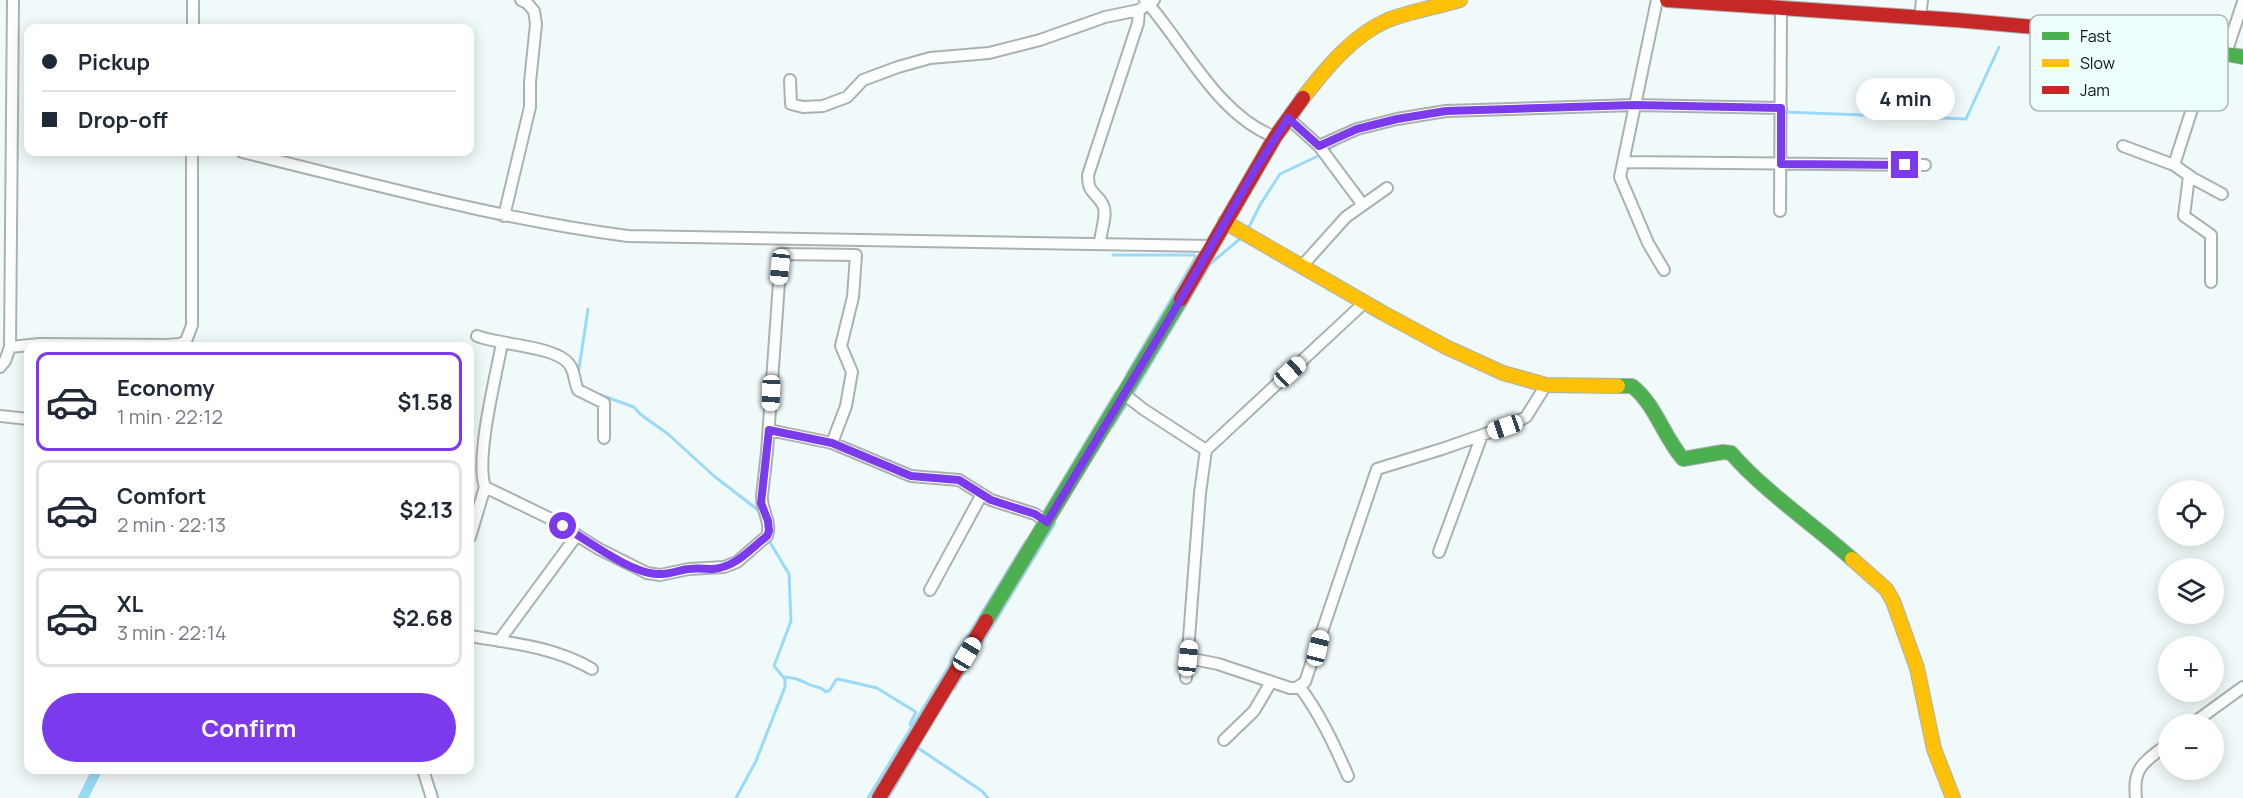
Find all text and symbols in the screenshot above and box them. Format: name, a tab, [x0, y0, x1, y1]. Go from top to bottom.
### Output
legend	[2030, 15, 2228, 111]
text: Fast	[2080, 25, 2111, 47]
text: Pickup	[78, 47, 150, 77]
text: Slow	[2080, 52, 2115, 74]
callout: 4 min	[1856, 78, 1954, 120]
text: Jam	[2080, 79, 2110, 101]
text: 4 min	[1879, 85, 1932, 112]
text: Drop-off	[78, 105, 168, 135]
route end	[1891, 151, 1918, 178]
car	[769, 248, 791, 286]
car	[1271, 353, 1309, 391]
text: Economy	[117, 373, 215, 403]
icon: car	[45, 375, 99, 429]
car	[761, 375, 781, 411]
text: $1.58	[397, 387, 453, 417]
text: 1 min · 22:12	[117, 403, 223, 430]
car	[1485, 413, 1525, 441]
map controls	[2158, 480, 2224, 780]
button: locate	[2158, 480, 2224, 546]
text: Comfort	[117, 481, 206, 511]
icon: car	[45, 483, 99, 537]
text: $2.13	[400, 495, 453, 525]
text: 2 min · 22:13	[117, 511, 226, 538]
route start	[549, 512, 576, 539]
button: layers	[2158, 558, 2224, 624]
text: XL	[117, 589, 143, 619]
icon: car	[45, 591, 99, 645]
text: $2.68	[392, 603, 453, 633]
text: 3 min · 22:14	[117, 619, 226, 646]
car	[1305, 628, 1331, 668]
car	[950, 634, 984, 674]
button: +	[2158, 636, 2224, 702]
car	[1177, 639, 1199, 677]
button: Confirm	[42, 693, 456, 762]
button: −	[2158, 714, 2224, 780]

